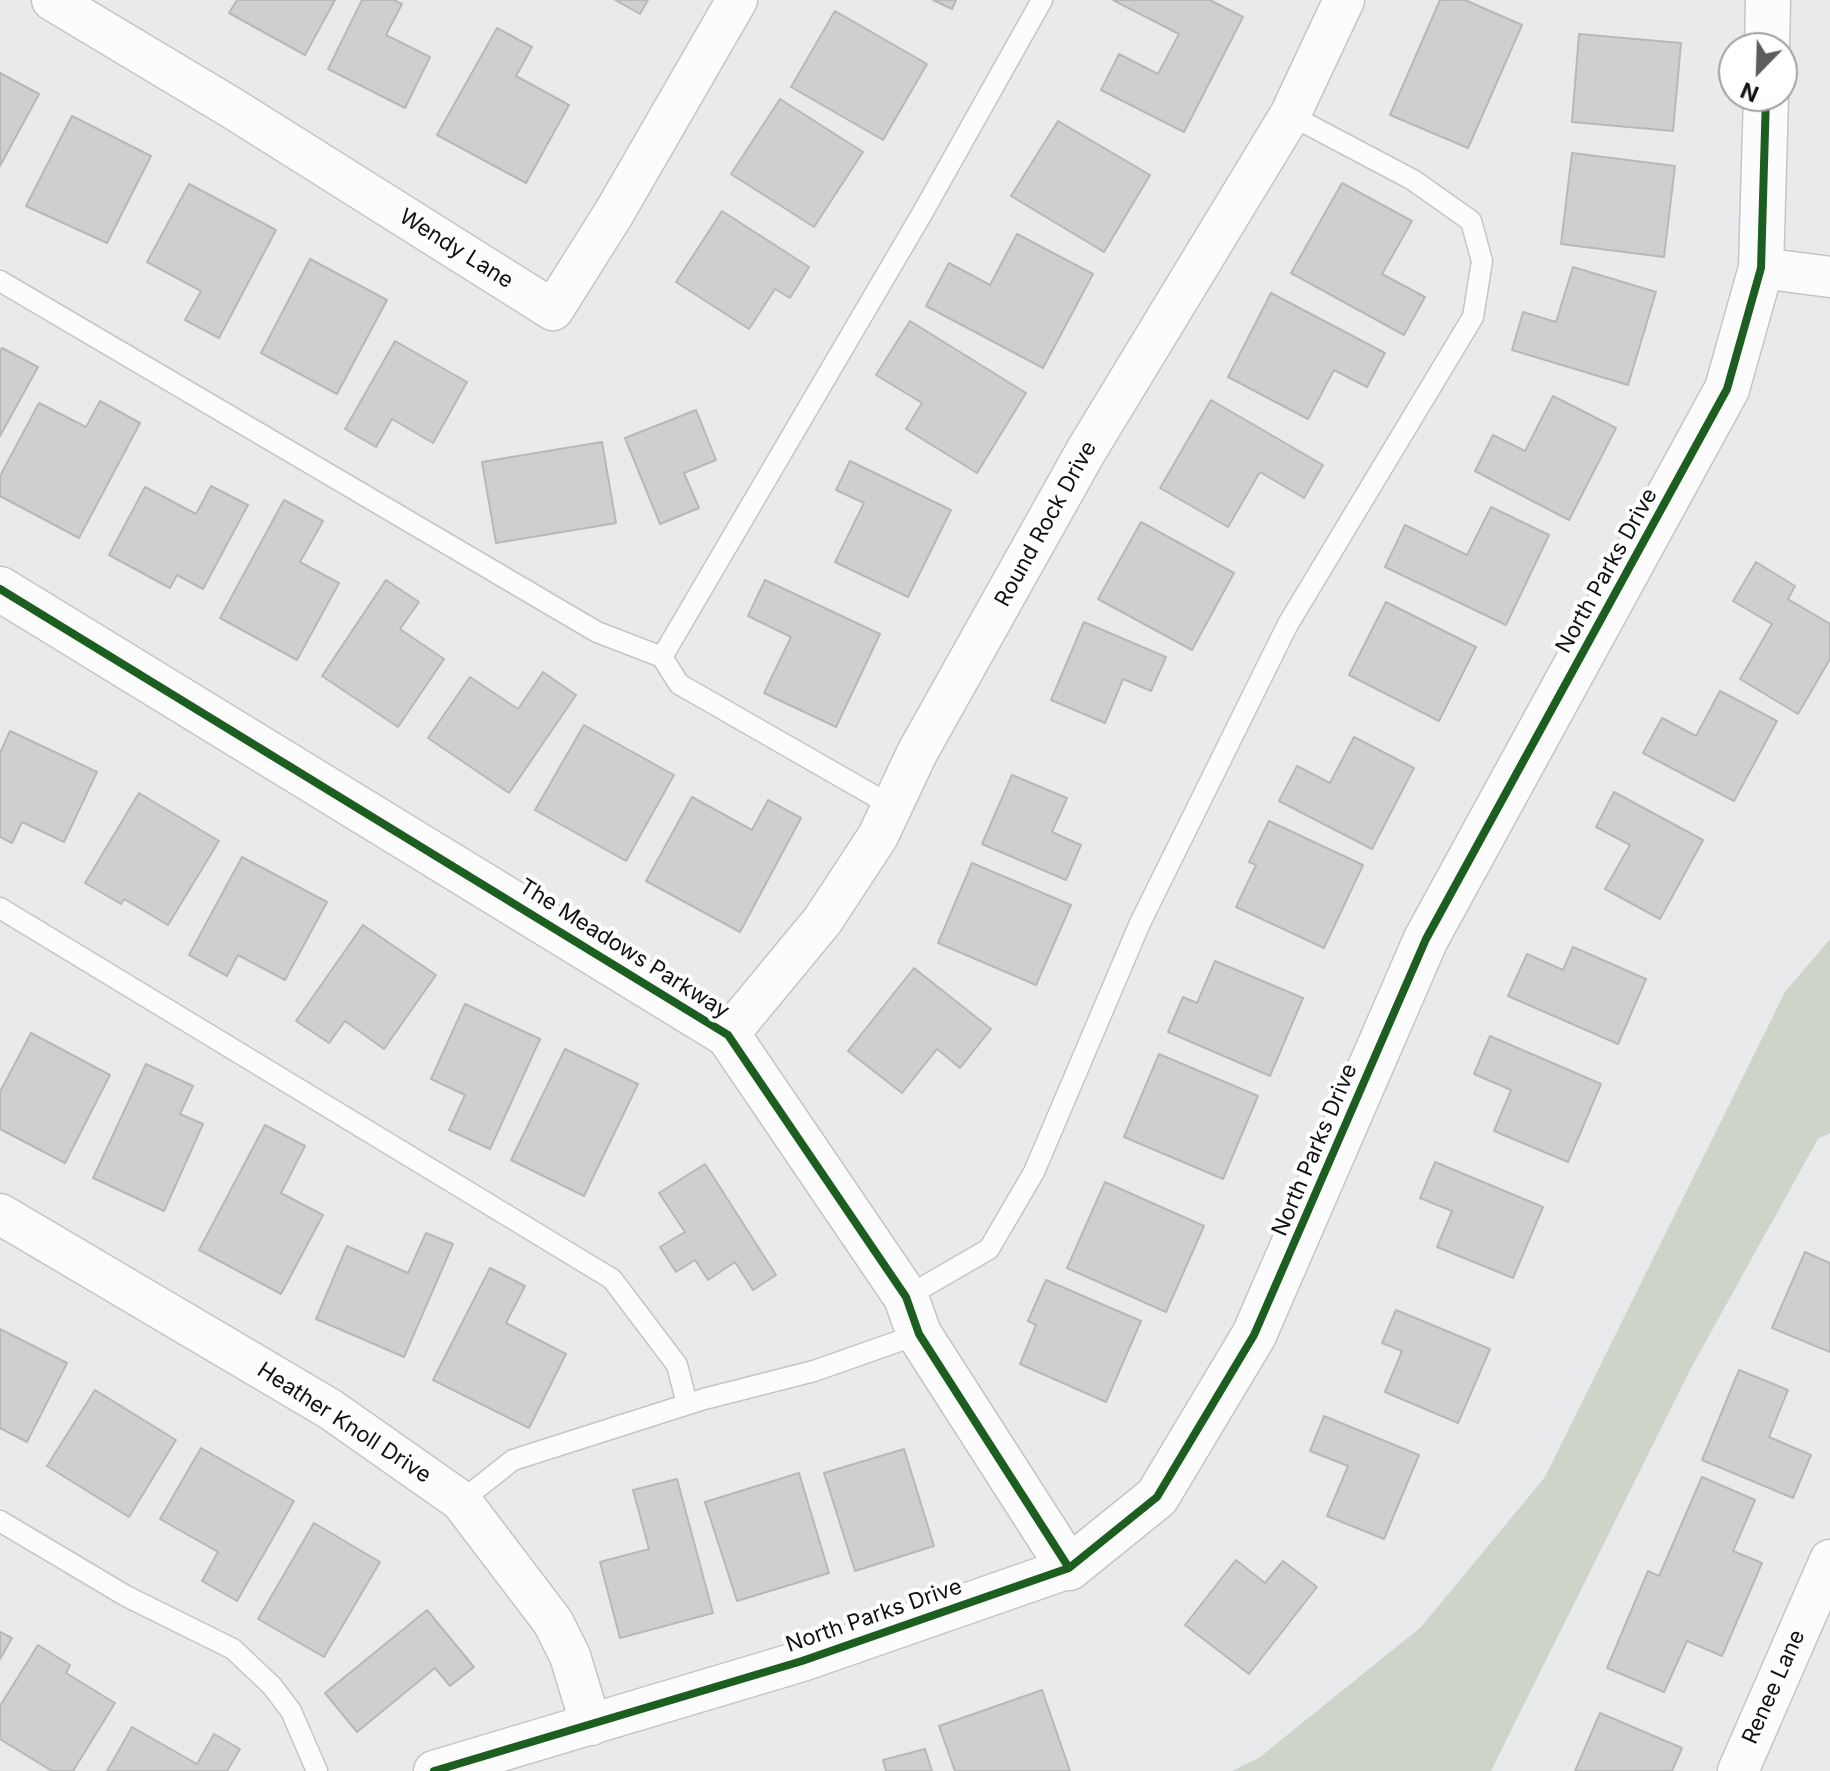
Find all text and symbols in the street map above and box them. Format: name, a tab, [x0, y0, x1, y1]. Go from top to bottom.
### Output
north arrow	[1718, 32, 1798, 112]
text: N	[1737, 77, 1762, 107]
street label: Wendy Lane	[394, 204, 518, 294]
street label: Round Rock Drive	[990, 437, 1102, 611]
street label: North Parks Drive	[1551, 484, 1663, 658]
street label: The Meadows Parkway	[514, 873, 734, 1025]
street label: North Parks Drive	[1267, 1060, 1363, 1240]
street label: Heather Knoll Drive	[252, 1357, 436, 1489]
street label: North Parks Drive	[783, 1574, 965, 1658]
street label: Renee Lane	[1737, 1626, 1811, 1748]

